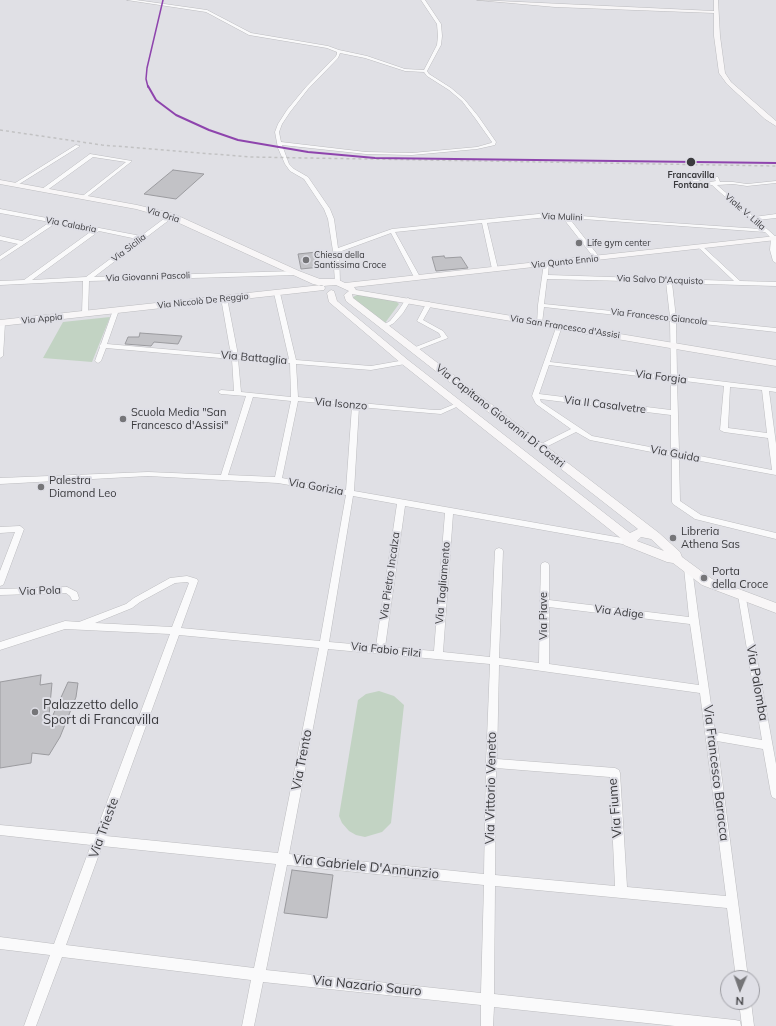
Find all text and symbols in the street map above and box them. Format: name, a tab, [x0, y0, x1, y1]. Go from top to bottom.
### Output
marker: Francavilla Fontana	[685, 156, 697, 168]
place label: Francavilla Fontana	[667, 170, 715, 191]
street label: Viale V. Lilla	[723, 191, 767, 233]
street label: Via Oria	[145, 205, 181, 225]
street label: Via Mulini	[541, 211, 583, 223]
street label: Via Calabria	[45, 215, 97, 235]
street label: Via Sicilia	[110, 232, 148, 264]
marker: Life gym center	[574, 238, 584, 248]
place label: Life gym center	[587, 238, 650, 248]
place label: Chiesa della Santissima Croce	[314, 250, 386, 271]
street label: Via Qunto Ennio	[531, 253, 599, 271]
marker: Chiesa della Santissima Croce	[301, 255, 311, 265]
street label: Via Giovanni Pascoli	[106, 270, 190, 284]
street label: Via Salvo D'Acquisto	[617, 273, 703, 287]
street label: Via Niccolò De Reggio	[157, 291, 249, 311]
street label: Via Francesco Giancola	[610, 307, 708, 327]
street label: Via Appia	[21, 311, 63, 327]
street label: Via San Francesco d'Assisi	[509, 313, 621, 341]
street label: Via Battaglia	[220, 349, 288, 367]
street label: Via Capitano Giovanni Di Castri	[433, 362, 567, 470]
street label: Via Forgia	[634, 367, 688, 387]
street label: Via II Casalvetre	[563, 393, 647, 417]
street label: Via Isonzo	[314, 395, 368, 413]
place label: Scuola Media "San Francesco d'Assisi"	[131, 406, 228, 432]
marker: Scuola Media "San Francesco d'Assisi"	[118, 414, 128, 424]
street label: Via Guida	[649, 443, 701, 465]
place label: Palestra Diamond Leo	[49, 474, 116, 500]
street label: Via Gorizia	[287, 476, 345, 498]
marker: Palestra Diamond Leo	[36, 482, 46, 492]
place label: Libreria Athena Sas	[681, 525, 740, 551]
street label: Via Pietro Incalza	[377, 531, 403, 621]
marker: Libreria Athena Sas	[668, 533, 678, 543]
street label: Via Tagliamento	[433, 541, 453, 625]
place label: Porta della Croce	[712, 565, 768, 591]
marker: Porta della Croce	[699, 573, 709, 583]
street label: Via Pola	[19, 584, 61, 598]
street label: Via Piave	[537, 592, 551, 640]
street label: Via Adige	[594, 602, 644, 622]
street label: Via Fabio Filzi	[350, 640, 422, 660]
street label: Via Palomba	[743, 644, 771, 722]
place label: Palazzetto dello Sport di Francavilla	[43, 697, 159, 728]
street label: Via Francesco Baracca	[700, 704, 732, 842]
marker: Palazzetto dello Sport di Francavilla	[30, 707, 40, 717]
street label: Via Trento	[288, 728, 316, 792]
street label: Via Vittorio Veneto	[482, 732, 500, 844]
street label: Via Fiume	[605, 778, 625, 838]
street label: Via Trieste	[86, 796, 122, 860]
street label: Via Gabriele D'Annunzio	[292, 852, 440, 882]
north arrow	[720, 970, 760, 1010]
street label: Via Nazario Sauro	[312, 973, 422, 999]
text: N	[735, 994, 744, 1008]

